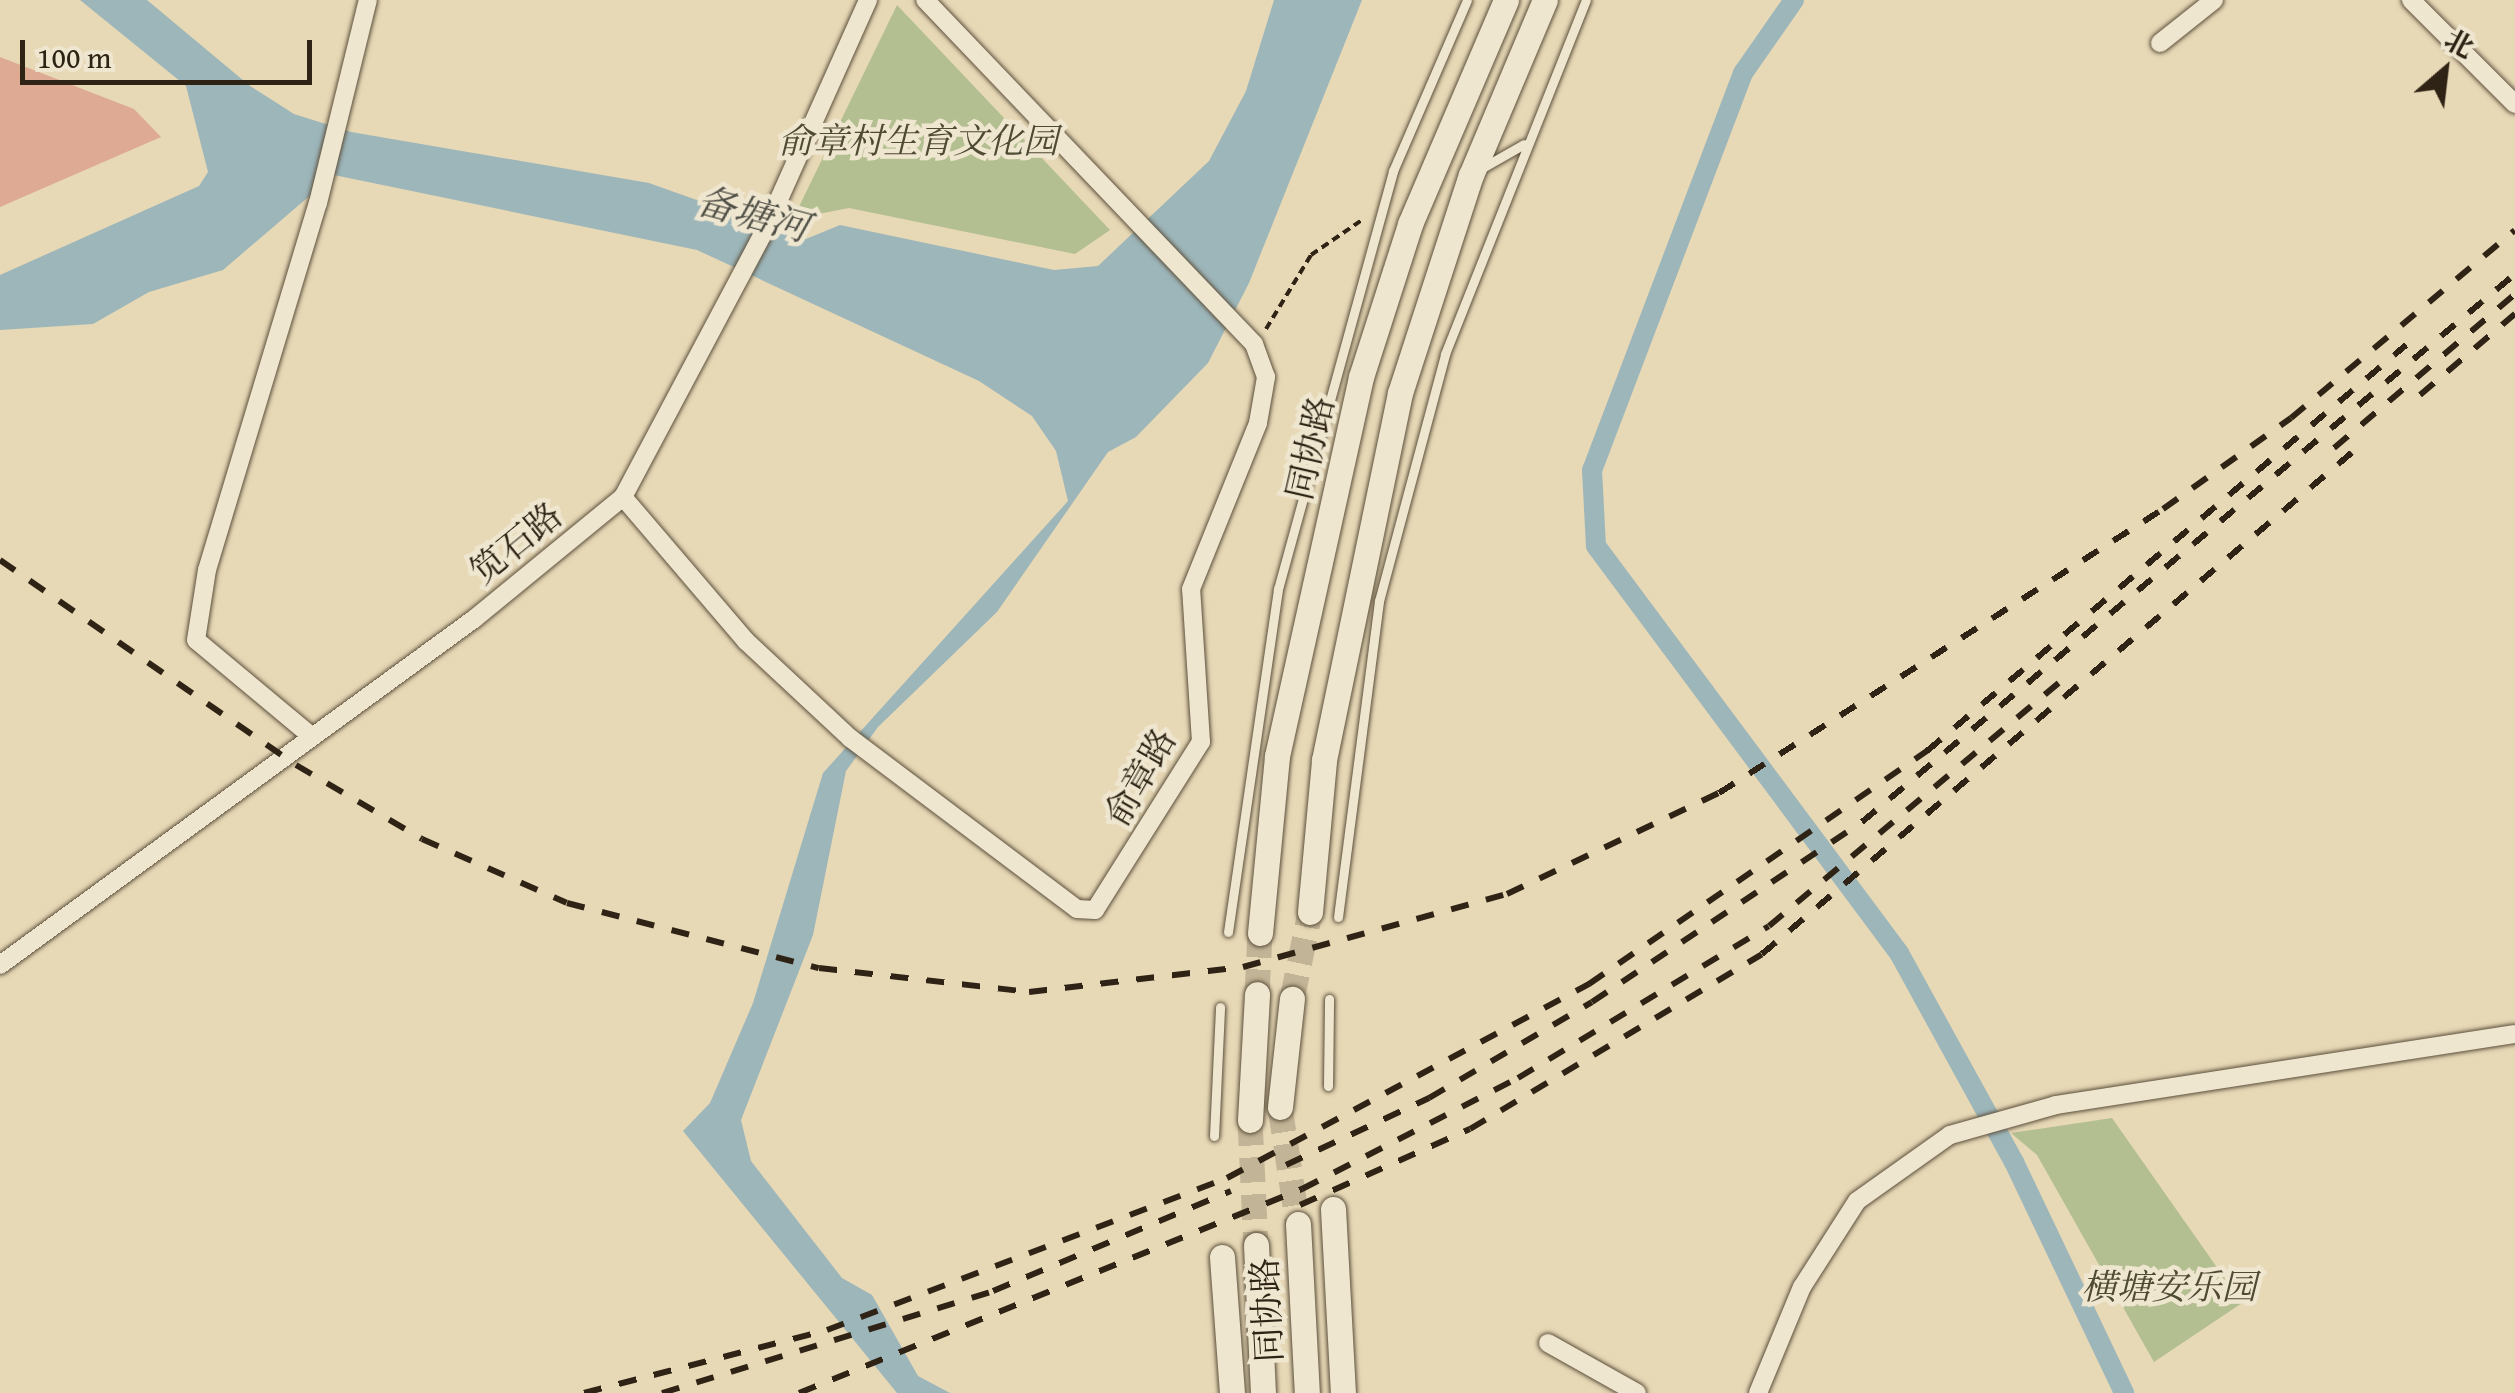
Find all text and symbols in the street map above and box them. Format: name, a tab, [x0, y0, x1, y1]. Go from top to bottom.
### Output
text: 北	[2437, 18, 2481, 68]
scale bar	[25, 20, 318, 82]
north arrow	[2395, 20, 2495, 120]
text: 100 m	[37, 35, 111, 79]
park label: 俞章村生育文化园	[778, 120, 1058, 162]
water label: 备塘河	[692, 177, 814, 251]
street label: 同协路	[1278, 392, 1342, 504]
street label: 笕石路	[462, 494, 570, 592]
street label: 俞章路	[1096, 721, 1184, 833]
street label: 同协路	[1243, 1256, 1291, 1364]
park label: 横塘安乐园	[2082, 1266, 2256, 1308]

